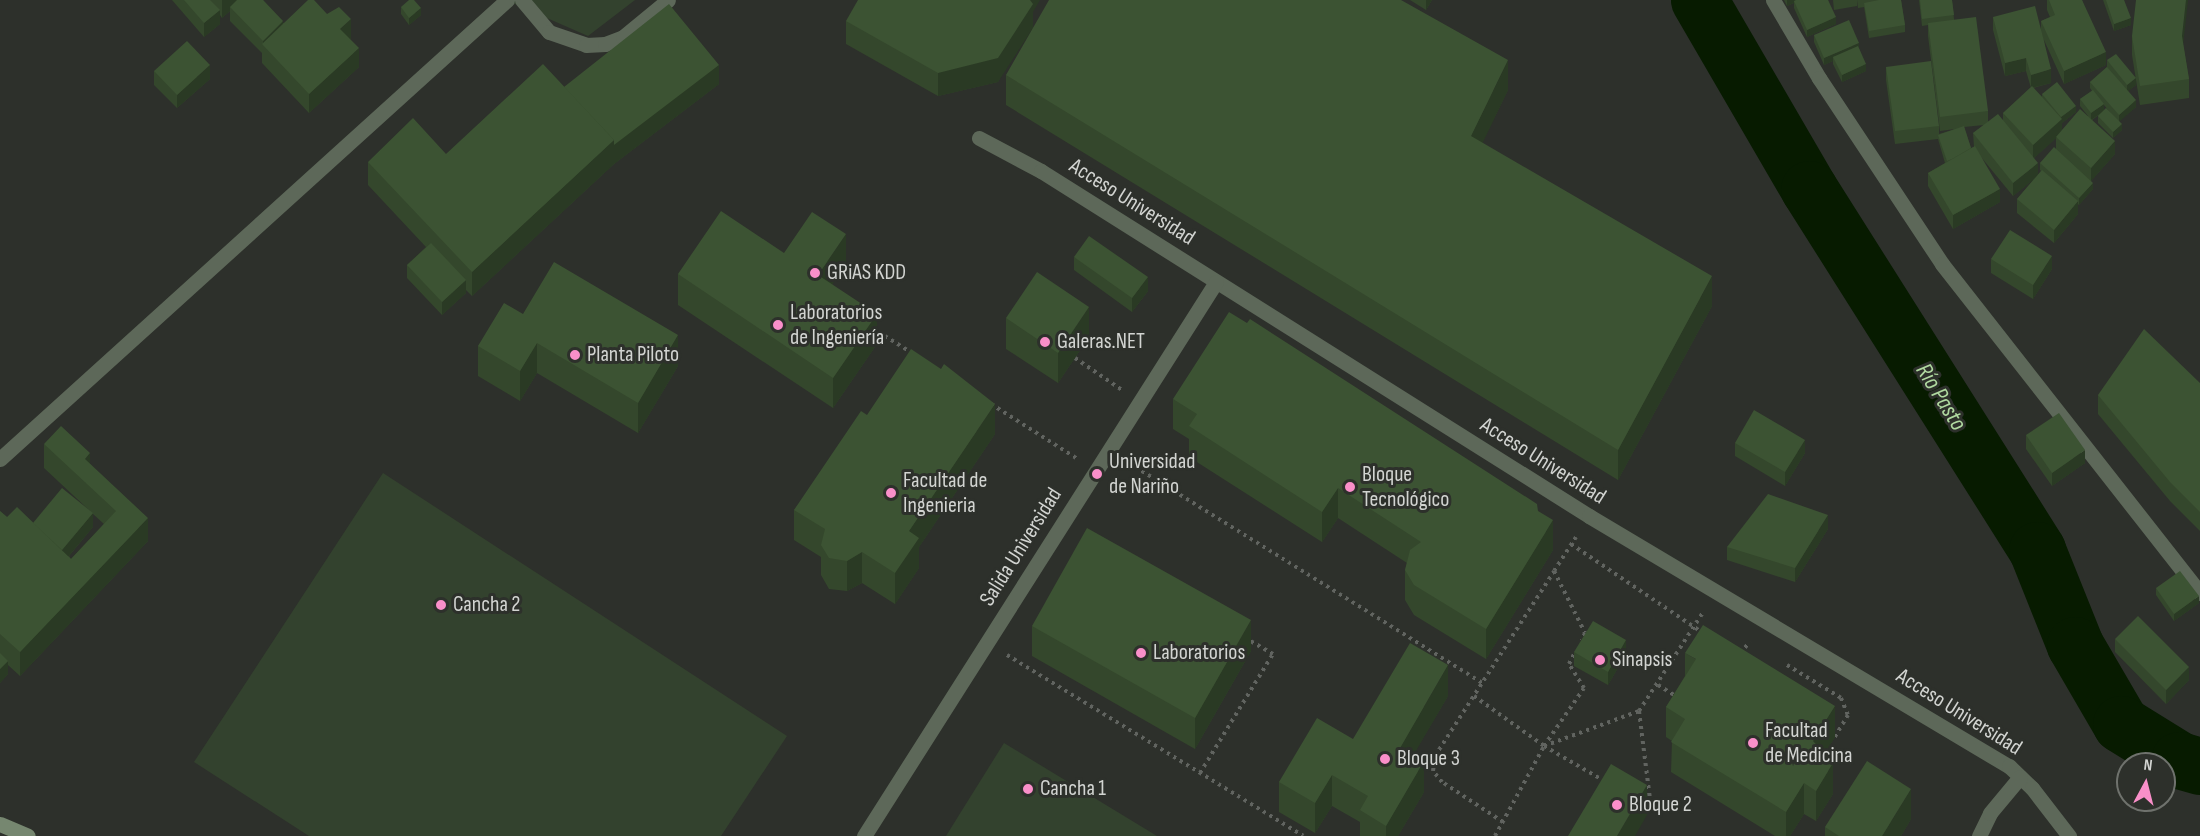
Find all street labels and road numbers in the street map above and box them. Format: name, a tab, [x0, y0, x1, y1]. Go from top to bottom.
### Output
street label: Acceso Universidad	[1064, 153, 1200, 251]
street label: Acceso Universidad	[1475, 412, 1611, 510]
street label: Salida Universidad	[974, 483, 1068, 611]
street label: Acceso Universidad	[1891, 663, 2027, 761]

